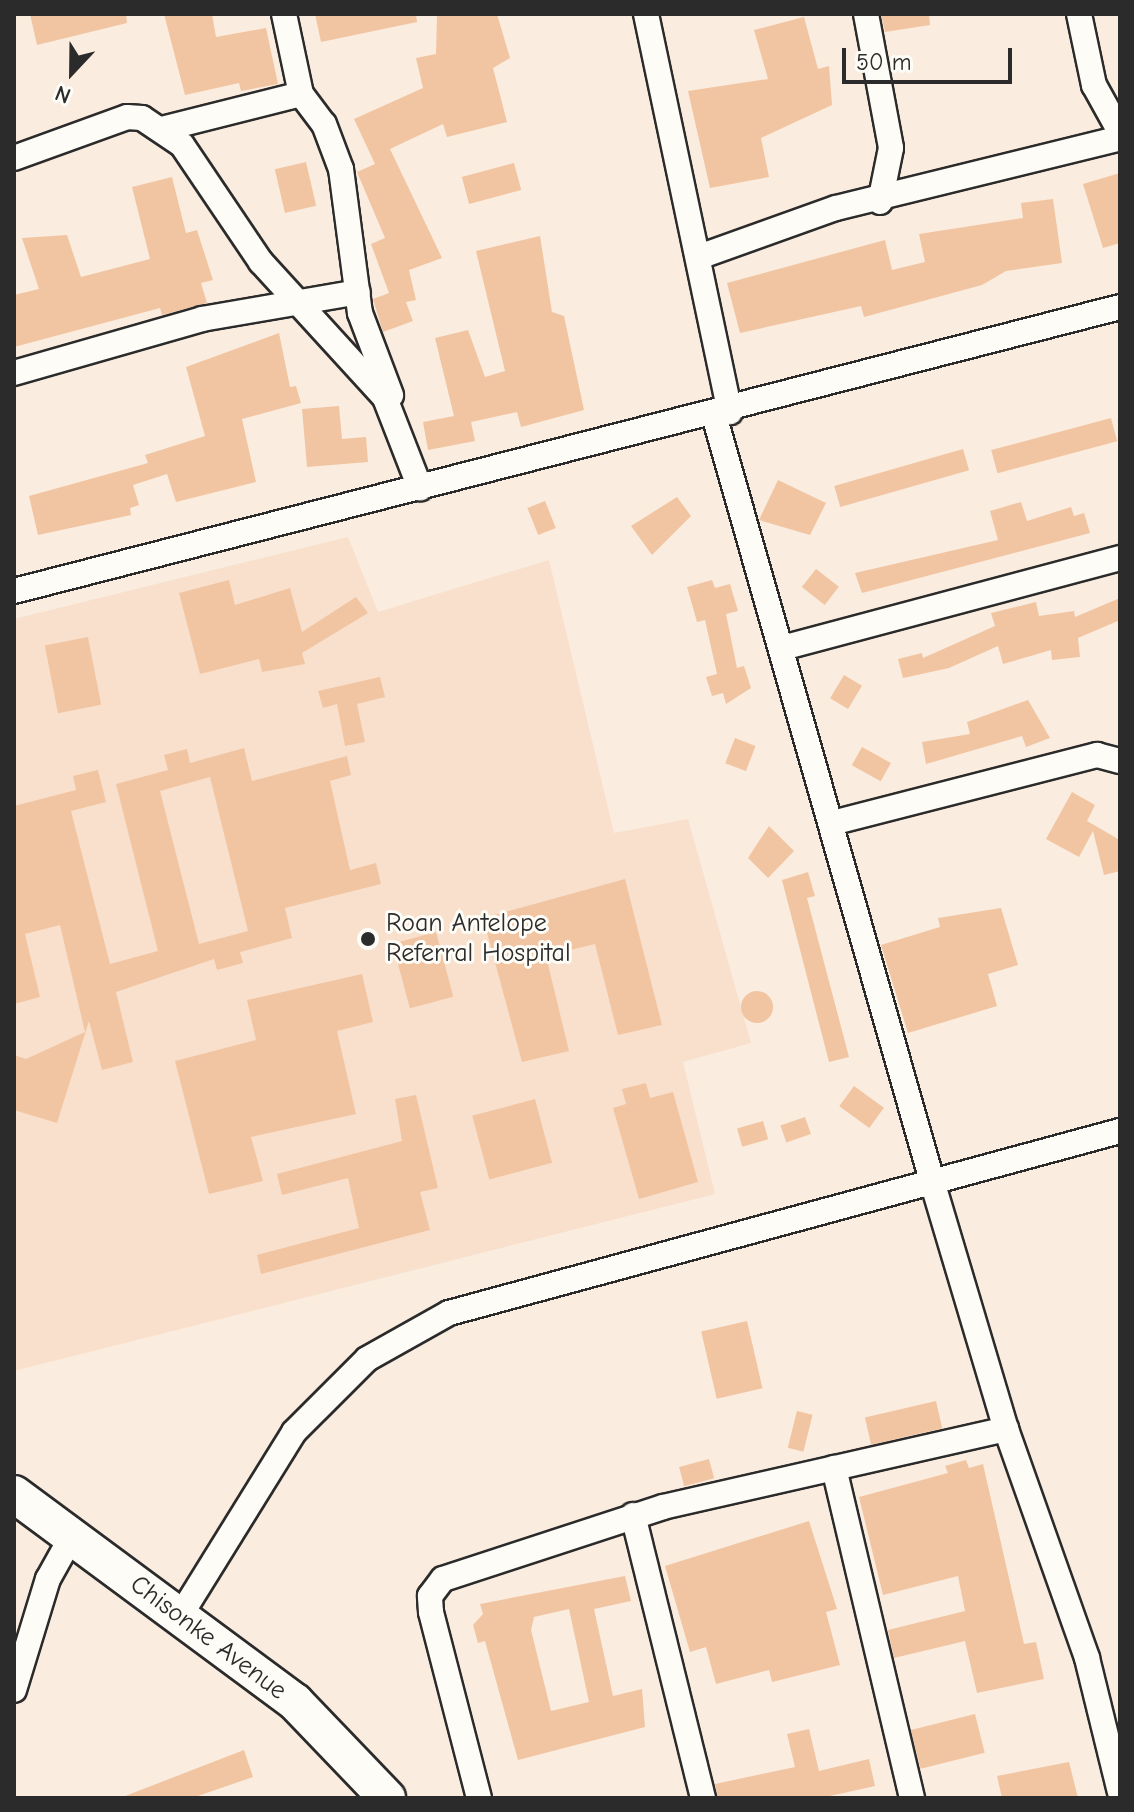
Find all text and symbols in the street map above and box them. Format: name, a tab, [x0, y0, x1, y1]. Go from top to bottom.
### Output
north arrow	[32, 32, 112, 112]
scale bar	[846, 32, 1016, 82]
text: 50 m	[856, 48, 912, 76]
text: N	[51, 80, 75, 109]
place label: Roan Antelope Referral Hospital	[386, 908, 571, 970]
marker: Roan Antelope Referral Hospital	[357, 928, 379, 950]
street label: Chisonke Avenue	[124, 1569, 292, 1707]

